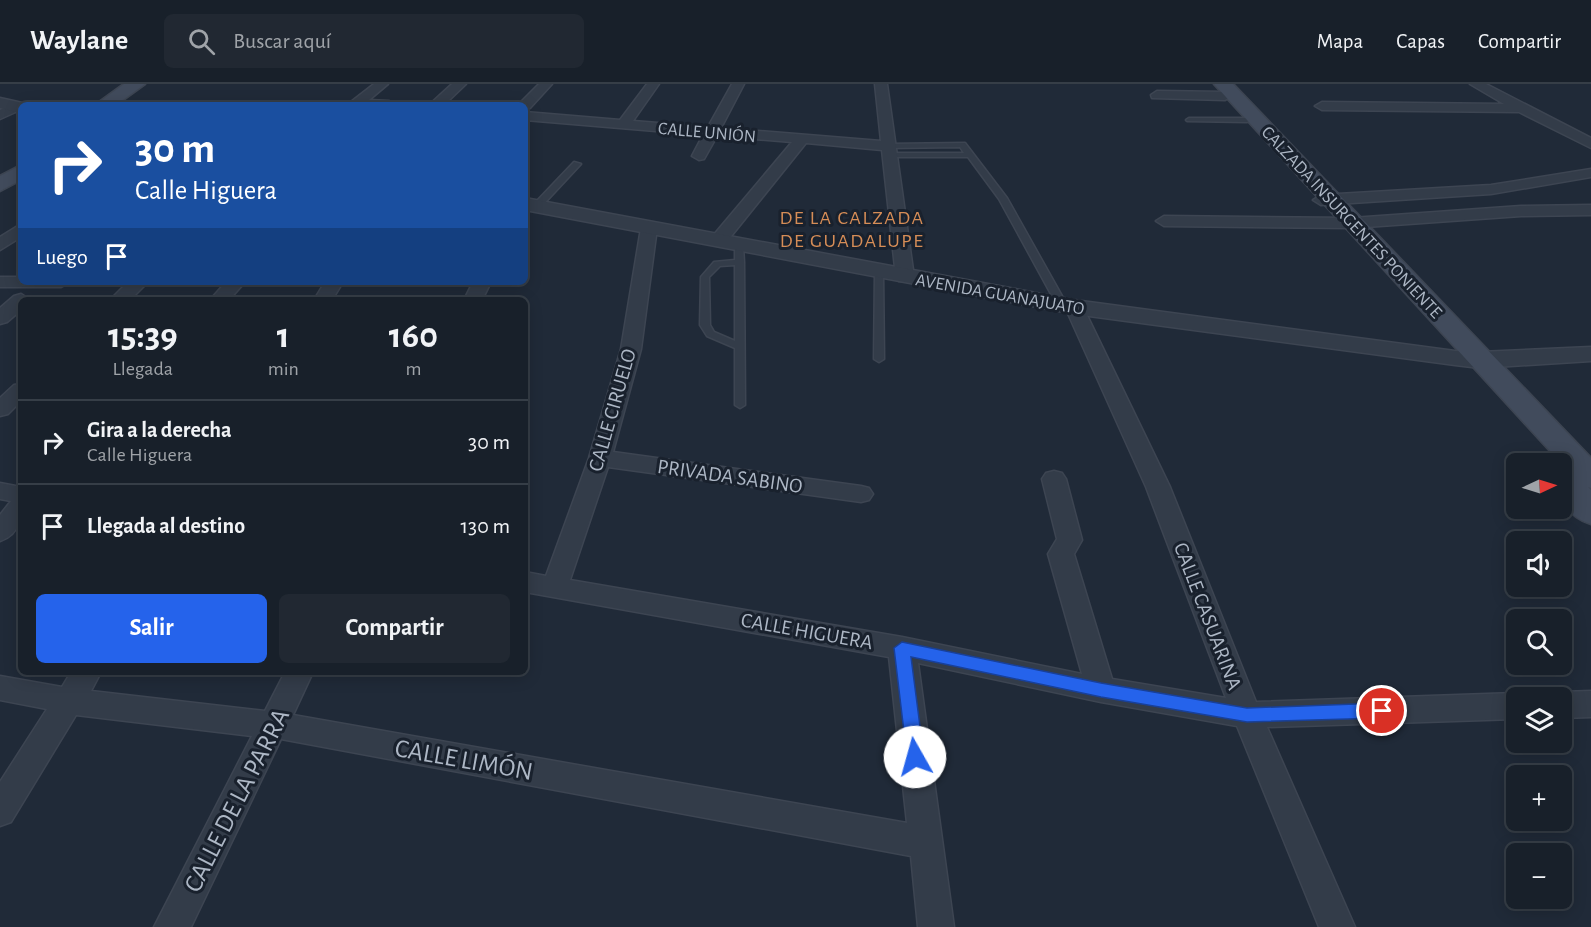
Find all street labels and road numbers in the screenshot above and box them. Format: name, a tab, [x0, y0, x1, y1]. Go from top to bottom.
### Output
street label: CALLE UNIÓN	[657, 117, 757, 146]
street label: CALZADA INSURGENTES PONIENTE	[1258, 123, 1445, 322]
street label: AVENIDA GUANAJUATO	[914, 271, 1086, 319]
street label: CALLE CIRUELO	[585, 346, 640, 474]
street label: PRIVADA SABINO	[656, 456, 804, 497]
street label: CALLE CASUARINA	[1170, 540, 1245, 693]
street label: CALLE HIGUERA	[739, 610, 874, 653]
street label: CALLE DE LA PARRA	[179, 705, 294, 896]
street label: CALLE LIMÓN	[393, 733, 535, 785]

